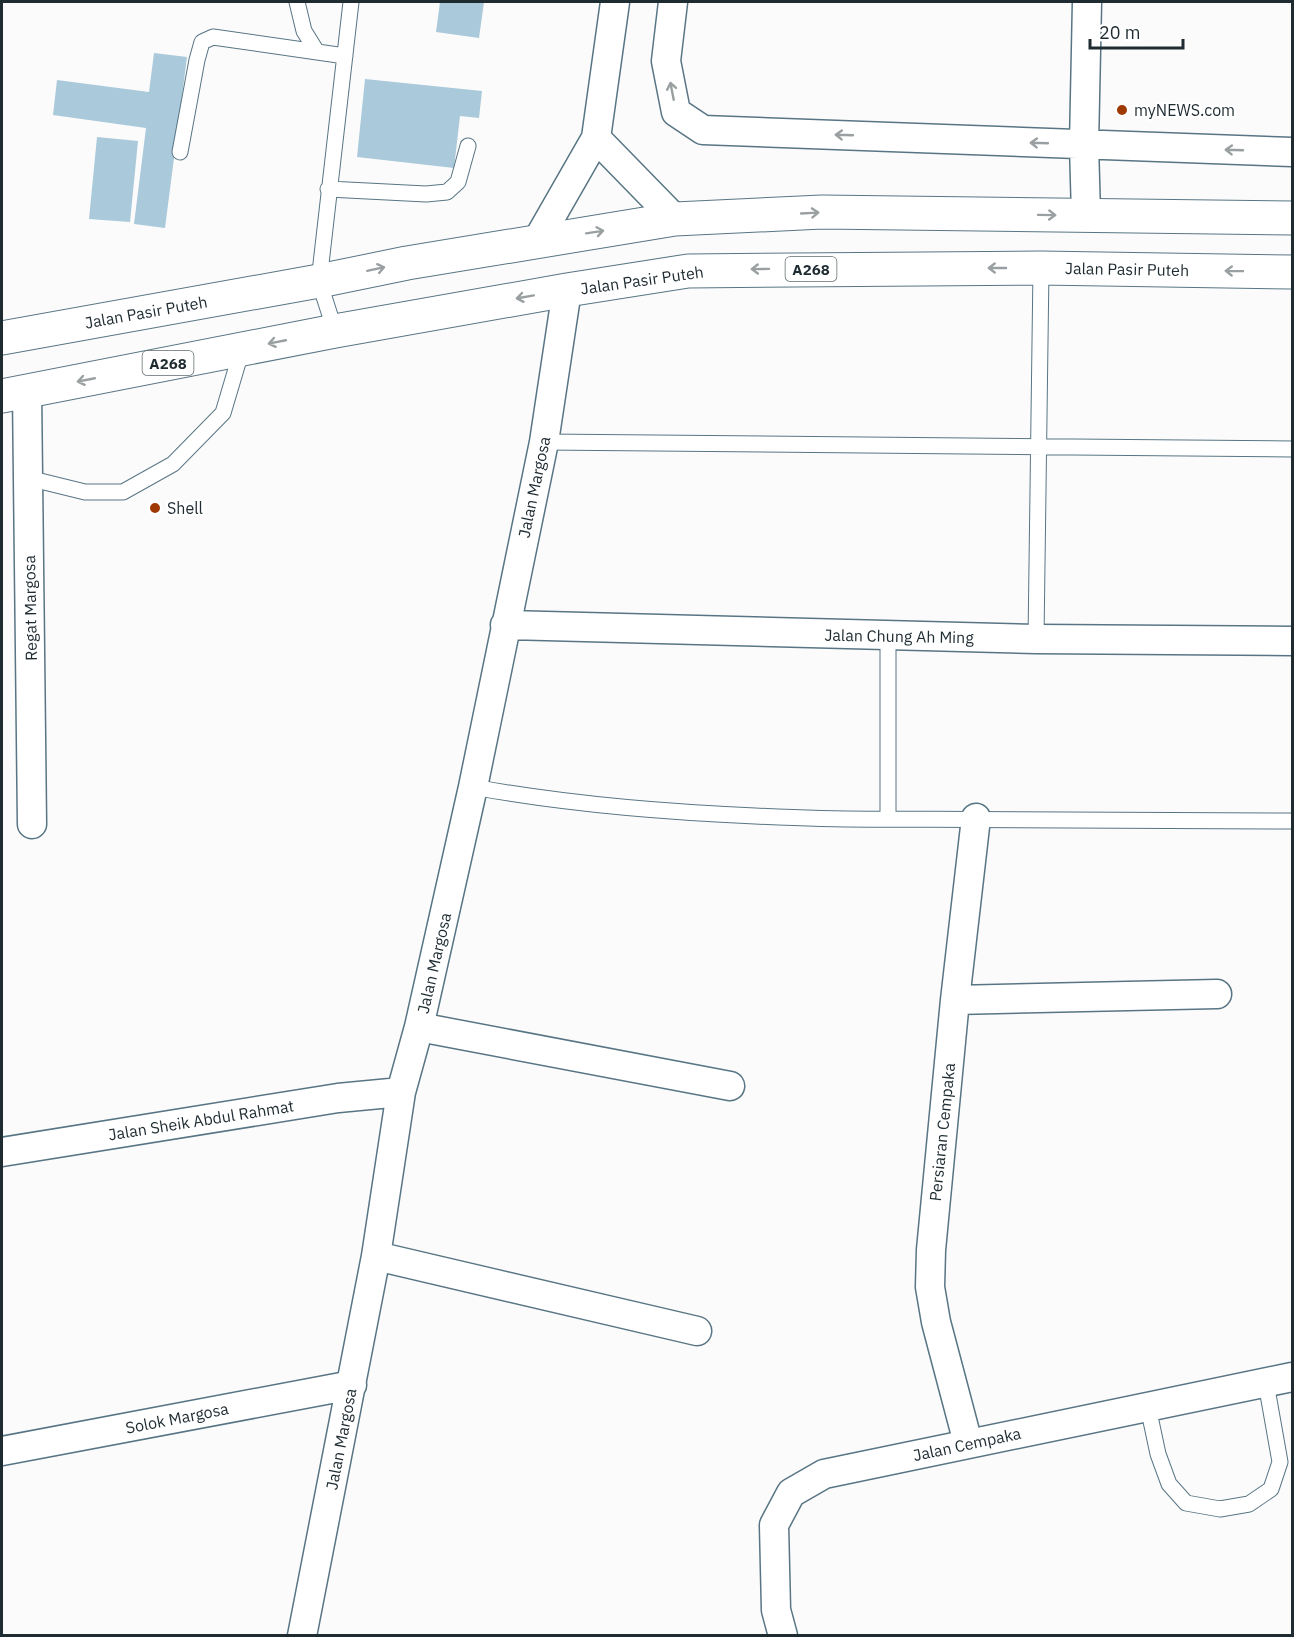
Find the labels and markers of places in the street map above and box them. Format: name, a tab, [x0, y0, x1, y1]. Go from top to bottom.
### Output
place label: myNEWS.com	[1134, 100, 1235, 120]
marker: myNEWS.com	[1115, 103, 1129, 117]
place label: Shell	[167, 498, 203, 518]
marker: Shell	[148, 501, 162, 515]

